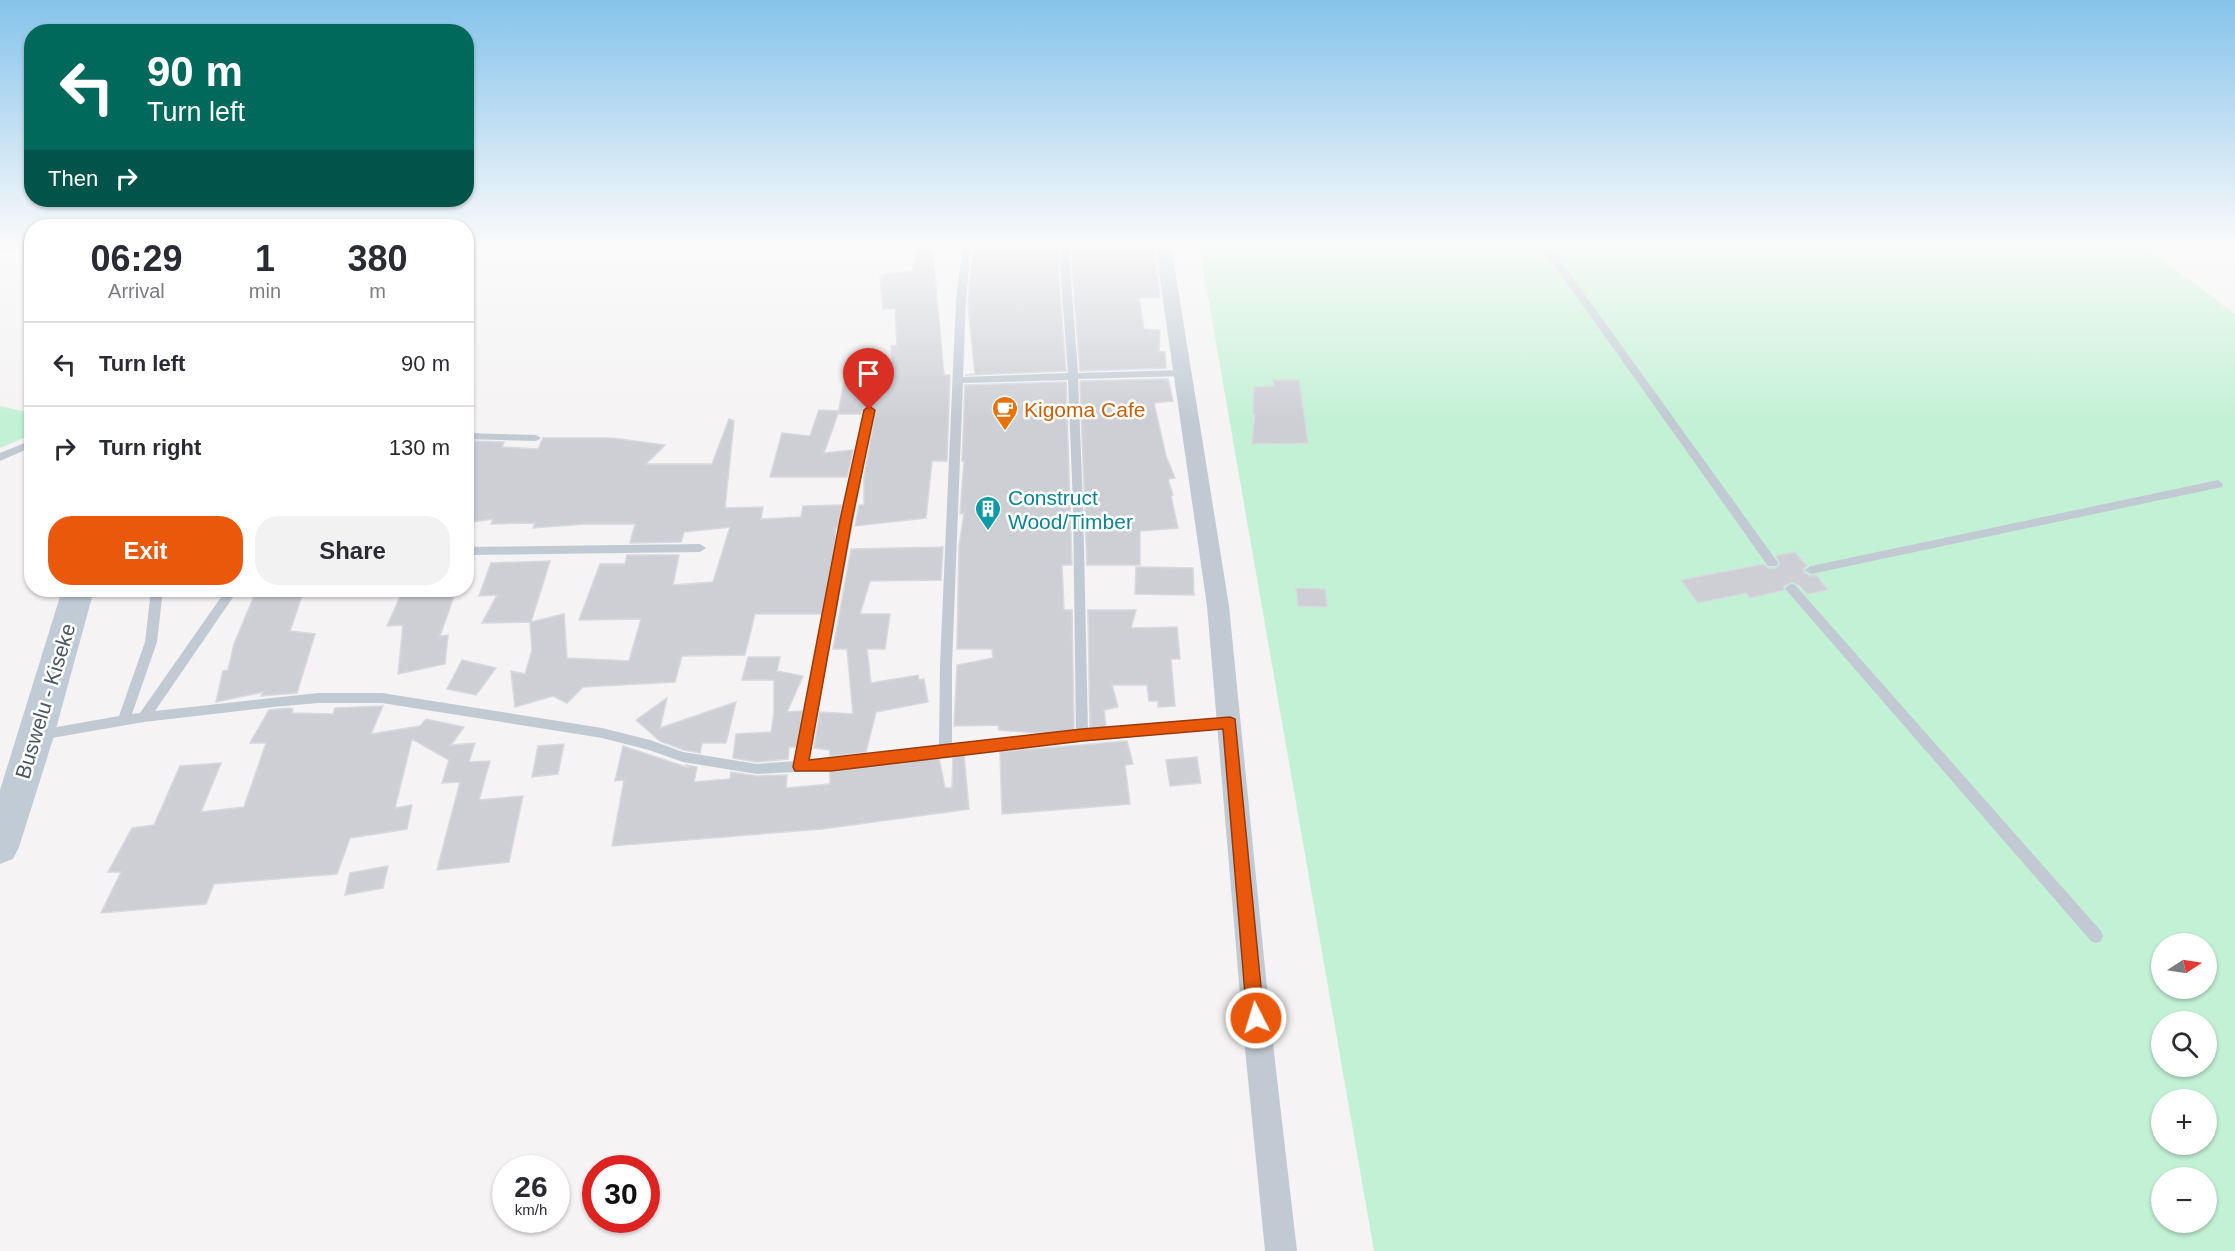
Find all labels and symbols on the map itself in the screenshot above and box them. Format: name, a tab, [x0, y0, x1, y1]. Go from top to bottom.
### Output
pin	[843, 348, 894, 410]
cafe icon: Kigoma Cafe	[990, 394, 1020, 432]
place label: Kigoma Cafe	[1024, 398, 1145, 421]
place label: Construct Wood/Timber	[1008, 486, 1133, 533]
building icon: Construct Wood/Timber	[973, 494, 1003, 532]
street label: Buswelu - Kiseke	[10, 621, 80, 781]
north arrow	[2151, 933, 2217, 999]
position arrow	[1224, 986, 1288, 1050]
speed limit sign: 30	[582, 1155, 660, 1233]

